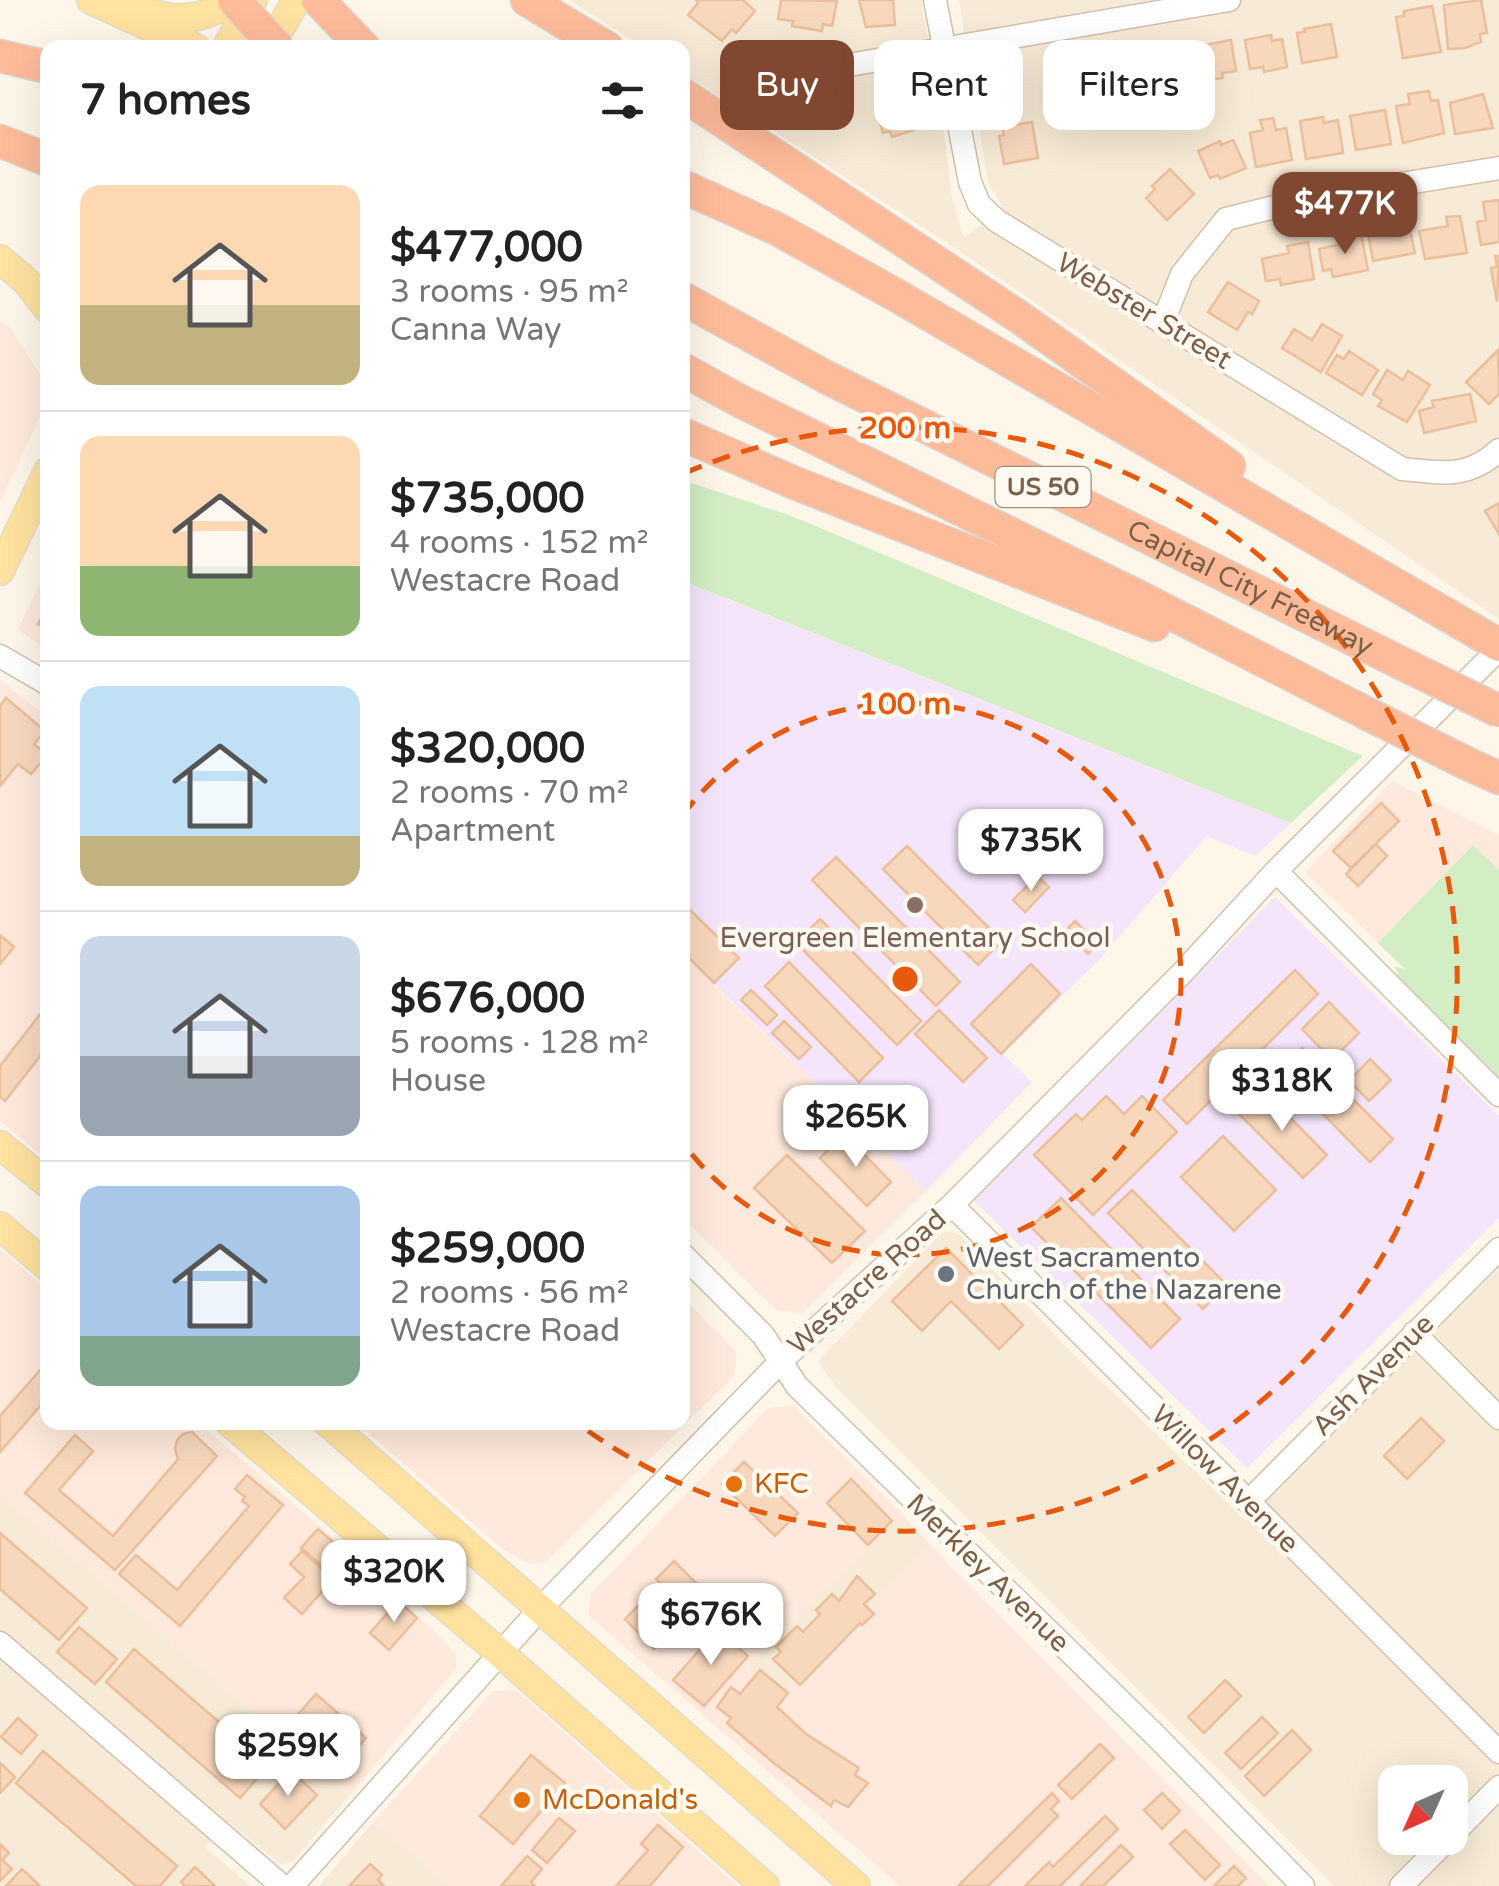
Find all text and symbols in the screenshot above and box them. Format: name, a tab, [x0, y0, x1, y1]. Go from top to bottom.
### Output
chip: Buy	[720, 40, 854, 130]
chip: Rent	[874, 40, 1023, 130]
chip: Filters	[1043, 40, 1215, 130]
icon: filters	[595, 73, 650, 128]
text: 7 homes	[80, 75, 251, 126]
pin: $477K	[1275, 172, 1415, 257]
text: $477K	[1294, 185, 1396, 223]
text: $477,000	[390, 222, 583, 273]
icon: home	[160, 225, 280, 345]
street label: Webster Street	[1050, 245, 1238, 377]
text: 3 rooms · 95 m²	[390, 273, 629, 311]
text: Canna Way	[390, 311, 561, 349]
text: 200 m	[859, 410, 951, 447]
road number: US 50	[996, 467, 1090, 507]
text: $735,000	[390, 473, 585, 524]
icon: home	[160, 476, 280, 596]
street label: Capital City Freeway	[1121, 513, 1379, 663]
text: 4 rooms · 152 m²	[390, 524, 649, 562]
text: Westacre Road	[390, 562, 620, 600]
text: 100 m	[859, 686, 951, 723]
text: $320,000	[390, 723, 585, 774]
icon: home	[160, 726, 280, 846]
text: 2 rooms · 70 m²	[390, 774, 629, 812]
pin: $735K	[961, 809, 1101, 894]
text: Apartment	[390, 812, 555, 850]
text: $735K	[980, 822, 1082, 860]
marker: Evergreen Elementary School	[904, 894, 926, 916]
place label: Evergreen Elementary School	[720, 921, 1110, 955]
centre of rings	[887, 961, 923, 997]
text: $676,000	[390, 973, 585, 1024]
icon: home	[160, 976, 280, 1096]
text: 5 rooms · 128 m²	[390, 1024, 649, 1062]
pin: $318K	[1212, 1049, 1352, 1134]
text: House	[390, 1062, 486, 1100]
text: $318K	[1231, 1062, 1333, 1100]
pin: $265K	[786, 1085, 926, 1170]
text: $265K	[805, 1098, 907, 1136]
street label: Westacre Road	[781, 1202, 953, 1362]
text: $259,000	[390, 1223, 585, 1274]
icon: home	[160, 1226, 280, 1346]
place label: West Sacramento Church of the Nazarene	[966, 1241, 1282, 1307]
marker: West Sacramento Church of the Nazarene	[935, 1263, 957, 1285]
text: 2 rooms · 56 m²	[390, 1274, 629, 1312]
street label: Ash Avenue	[1305, 1307, 1441, 1443]
text: Westacre Road	[390, 1312, 620, 1350]
street label: Willow Avenue	[1144, 1398, 1306, 1560]
place label: KFC	[754, 1467, 809, 1501]
marker: KFC	[723, 1473, 745, 1495]
street label: Merkley Avenue	[899, 1487, 1077, 1659]
pin: $320K	[324, 1540, 464, 1625]
text: $320K	[343, 1553, 445, 1591]
pin: $676K	[641, 1583, 781, 1668]
text: $676K	[660, 1596, 762, 1634]
pin: $259K	[218, 1714, 358, 1799]
text: $259K	[237, 1727, 339, 1765]
north arrow	[1378, 1765, 1468, 1855]
map controls	[1378, 1765, 1468, 1855]
place label: McDonald's	[542, 1783, 698, 1817]
marker: McDonald's	[511, 1789, 533, 1811]

